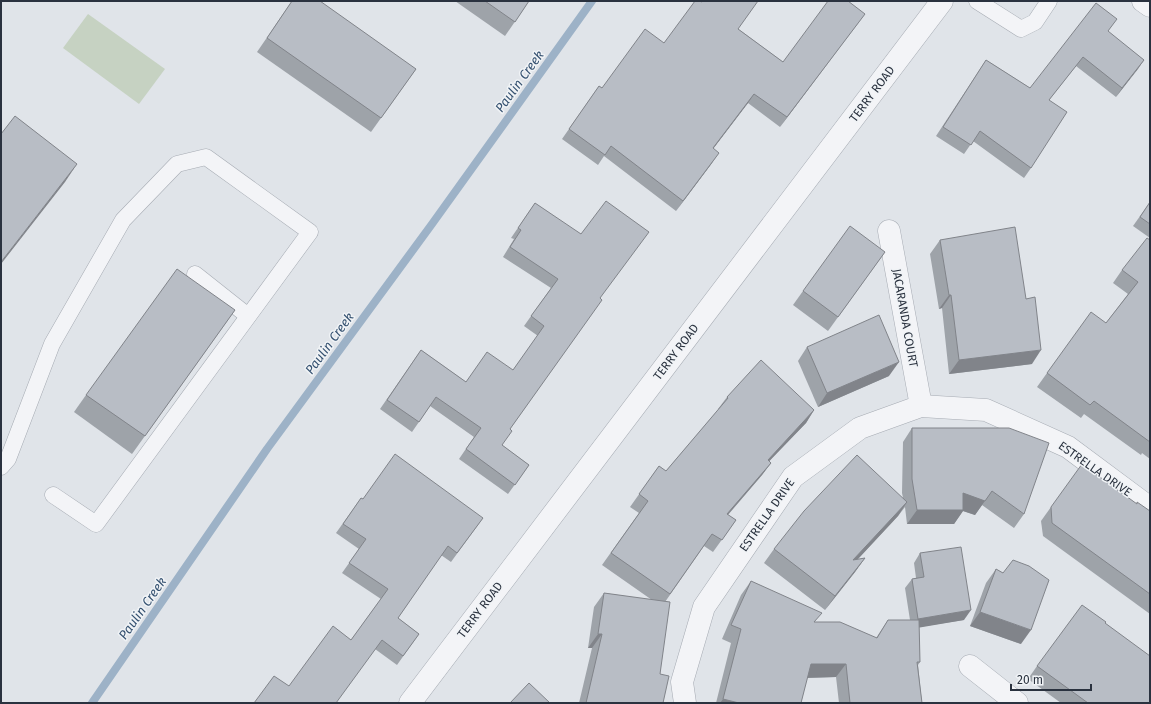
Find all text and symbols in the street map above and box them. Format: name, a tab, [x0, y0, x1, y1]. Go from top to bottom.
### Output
water label: Paulin Creek	[492, 48, 547, 115]
street label: TERRY ROAD	[846, 63, 898, 125]
street label: JACARANDA COURT	[889, 268, 921, 369]
water label: Paulin Creek	[302, 310, 357, 377]
street label: TERRY ROAD	[650, 321, 702, 383]
street label: ESTRELLA DRIVE	[1056, 439, 1134, 499]
street label: ESTRELLA DRIVE	[737, 476, 797, 554]
water label: Paulin Creek	[116, 574, 169, 642]
street label: TERRY ROAD	[454, 579, 506, 641]
scale bar	[1011, 666, 1091, 692]
text: 20 m	[1017, 673, 1043, 687]

